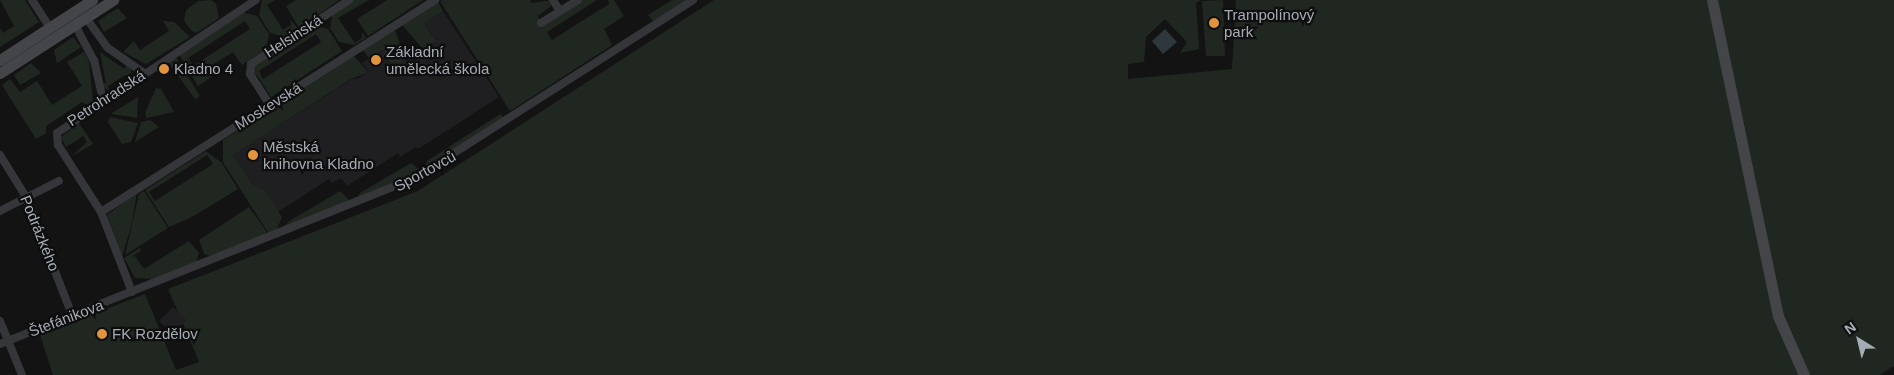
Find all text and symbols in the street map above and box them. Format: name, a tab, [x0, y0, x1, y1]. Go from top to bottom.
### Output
place label: Trampolínový park	[1224, 5, 1314, 40]
street label: Helsinská	[261, 11, 325, 61]
marker: Trampolínový park	[1208, 17, 1220, 29]
place label: Základní umělecká škola	[386, 42, 489, 77]
marker: Základní umělecká škola	[370, 54, 382, 66]
place label: Kladno 4	[174, 60, 233, 78]
marker: Kladno 4	[158, 63, 170, 75]
street label: Petrohradská	[64, 66, 148, 130]
street label: Moskevská	[231, 78, 305, 134]
place label: Městská knihovna Kladno	[263, 137, 374, 172]
street label: Sportovců	[391, 147, 459, 195]
marker: Městská knihovna Kladno	[247, 149, 259, 161]
street label: Podrázkého	[17, 193, 63, 273]
street label: Štefánikova	[26, 296, 106, 340]
north arrow	[1834, 315, 1884, 365]
text: N	[1841, 318, 1859, 337]
place label: FK Rozdělov	[112, 325, 198, 343]
marker: FK Rozdělov	[96, 328, 108, 340]

